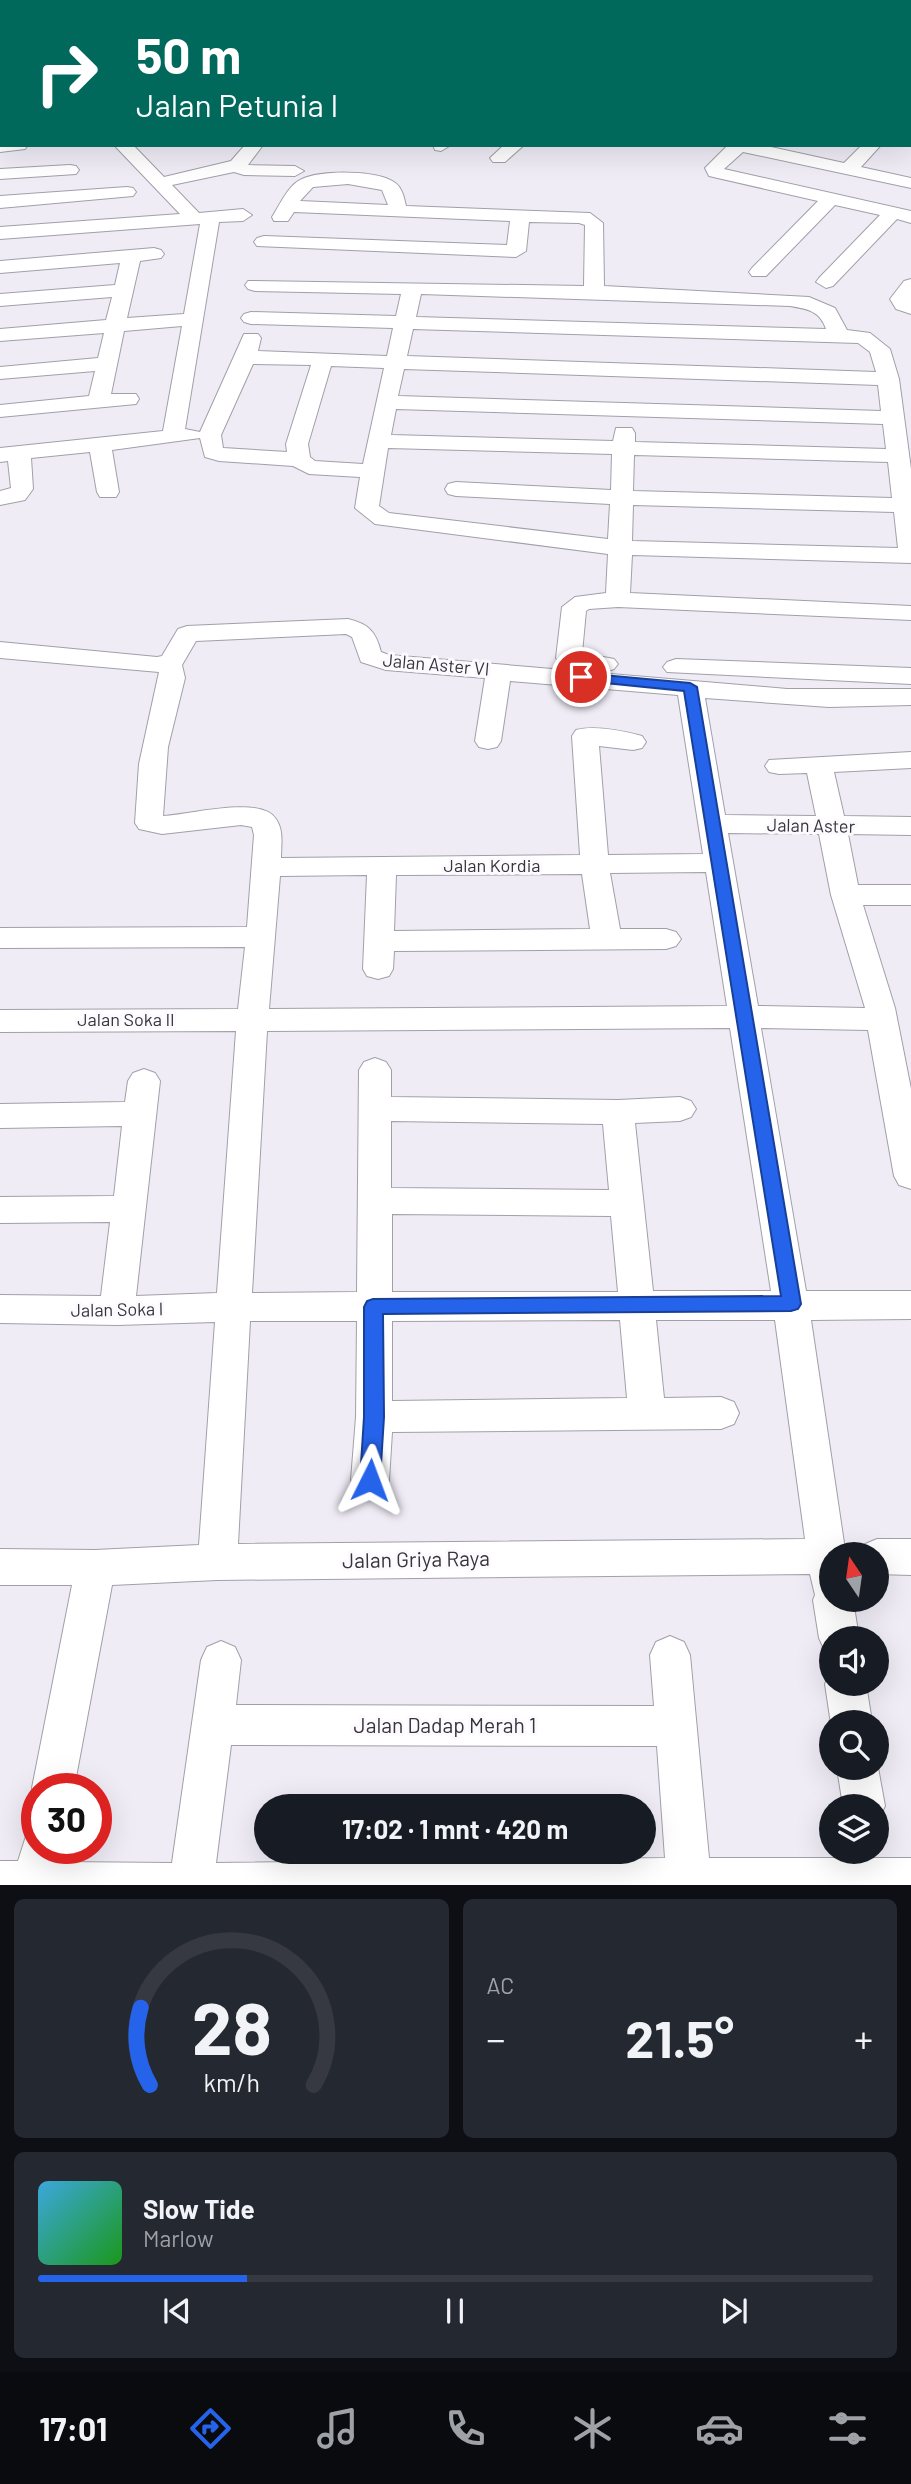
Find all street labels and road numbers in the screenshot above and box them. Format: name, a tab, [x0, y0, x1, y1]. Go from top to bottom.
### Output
street label: Jalan Aster VI	[382, 648, 490, 680]
street label: Jalan Aster	[767, 813, 856, 837]
street label: Jalan Kordia	[444, 854, 540, 876]
street label: Jalan Soka II	[77, 1008, 175, 1030]
street label: Jalan Soka I	[70, 1297, 164, 1321]
street label: Jalan Griya Raya	[342, 1545, 490, 1572]
street label: Jalan Dadap Merah 1	[354, 1712, 536, 1737]

